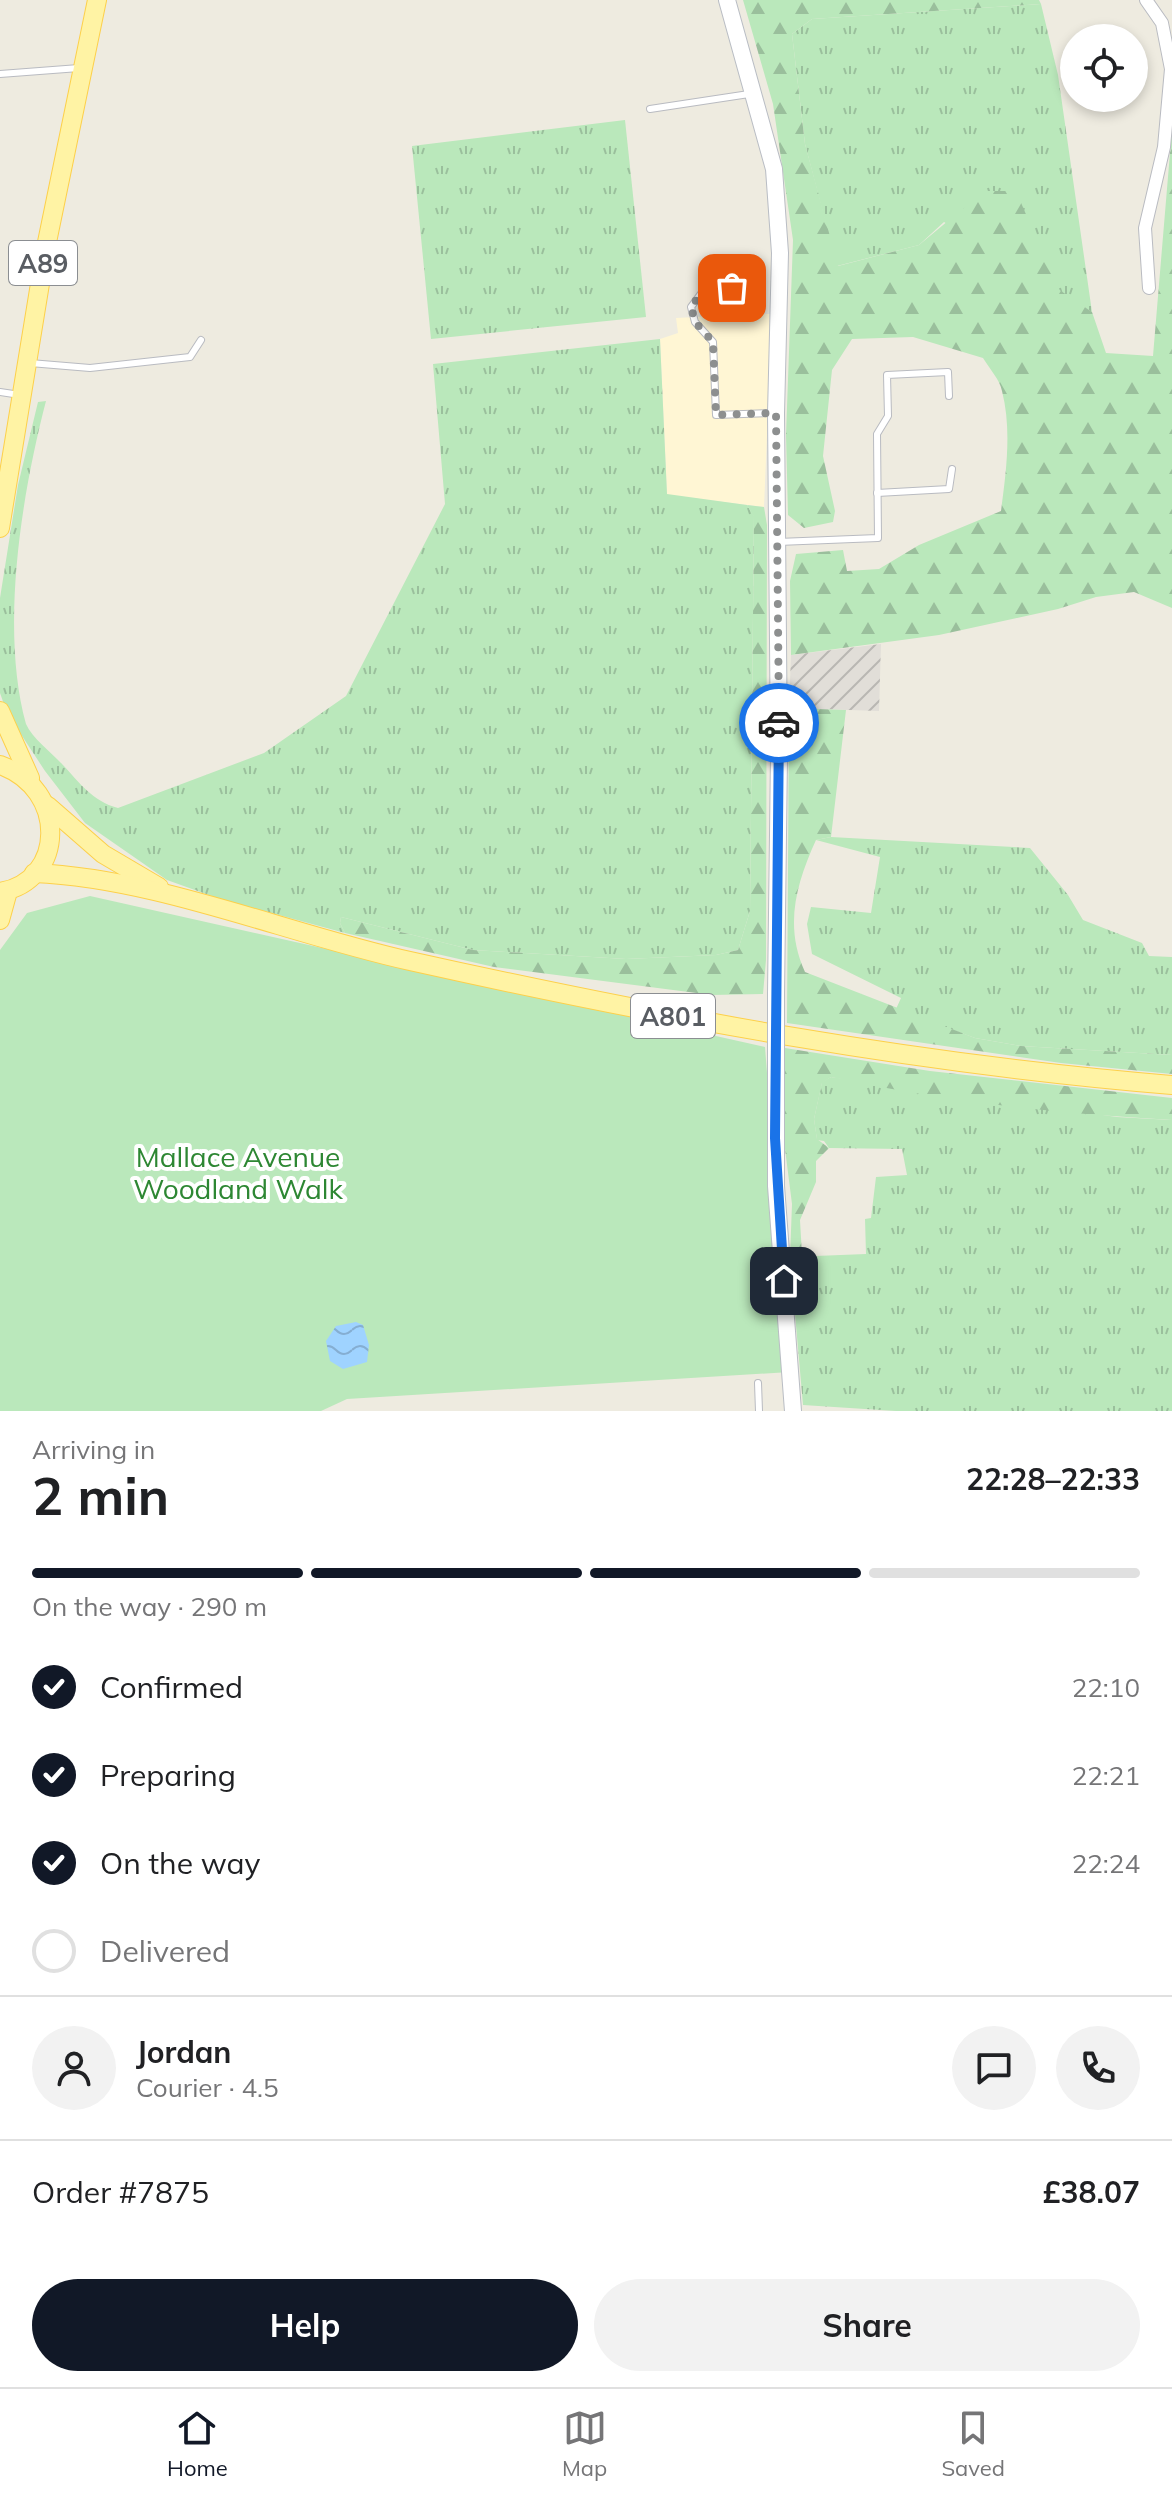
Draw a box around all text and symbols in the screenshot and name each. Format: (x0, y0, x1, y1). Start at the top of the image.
map controls (1060, 24, 1148, 112)
button: locate (1060, 24, 1148, 112)
road number: A89 (9, 241, 77, 285)
pin (698, 254, 766, 322)
icon: bag (710, 266, 754, 310)
courier (739, 683, 819, 763)
icon: car (757, 701, 801, 745)
road number: A801 (631, 994, 715, 1038)
park label: Mallace Avenue Woodland Walk (133, 1139, 343, 1206)
pin (750, 1247, 818, 1315)
icon: home (762, 1259, 806, 1303)
text: Arriving in (32, 1433, 155, 1466)
text: 22:28–22:33 (966, 1460, 1140, 1498)
text: 2 min (32, 1463, 169, 1528)
text: On the way · 290 m (32, 1590, 267, 1623)
icon: check (32, 1665, 76, 1709)
text: Confirmed (100, 1668, 243, 1706)
text: 22:10 (1072, 1671, 1140, 1704)
icon: check (32, 1753, 76, 1797)
text: Preparing (100, 1756, 236, 1794)
text: 22:21 (1072, 1759, 1140, 1792)
icon: check (32, 1841, 76, 1885)
text: On the way (100, 1844, 260, 1882)
text: 22:24 (1072, 1847, 1140, 1880)
text: Delivered (100, 1932, 230, 1970)
button: person (32, 2026, 116, 2110)
button: chat (952, 2026, 1036, 2110)
button: phone (1056, 2026, 1140, 2110)
text: Jordan (136, 2033, 231, 2071)
text: Courier · 4.5 (136, 2071, 279, 2104)
text: Order #7875 (32, 2173, 209, 2211)
text: £38.07 (1043, 2173, 1140, 2211)
button: Help (32, 2279, 578, 2371)
button: Share (594, 2279, 1140, 2371)
tab: Home (167, 2406, 228, 2482)
tab: Map (562, 2406, 607, 2482)
tab: Saved (941, 2406, 1005, 2482)

